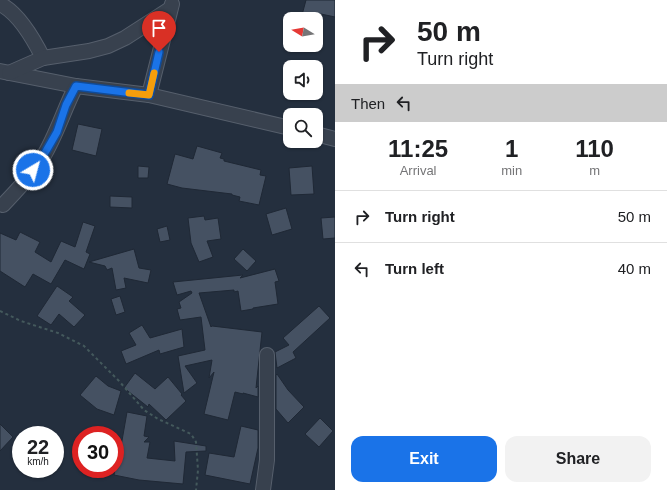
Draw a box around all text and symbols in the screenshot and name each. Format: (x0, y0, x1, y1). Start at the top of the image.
pin (142, 11, 176, 52)
north arrow (283, 12, 323, 52)
map controls (283, 12, 323, 148)
icon: right (351, 16, 403, 68)
text: 50 m (417, 16, 481, 47)
icon: arrive (148, 17, 170, 39)
text: Turn right (417, 49, 493, 69)
button: sound (283, 60, 323, 100)
icon: left (393, 92, 415, 114)
text: Then (351, 95, 385, 112)
button: search (283, 108, 323, 148)
text: 11:25 (388, 135, 448, 162)
text: 1 (505, 135, 518, 162)
text: 110 (575, 135, 614, 162)
position arrow (12, 149, 54, 191)
text: Arrival (400, 163, 437, 178)
text: min (501, 163, 522, 178)
text: m (589, 163, 600, 178)
icon: right (351, 206, 373, 228)
text: Turn right (385, 208, 455, 225)
text: 50 m (618, 208, 651, 225)
icon: left (351, 258, 373, 280)
text: Turn left (385, 260, 444, 277)
text: 40 m (618, 260, 651, 277)
speed limit sign: 30 (72, 426, 124, 478)
text: 22 (27, 436, 49, 458)
button: Exit (351, 436, 497, 482)
button: Share (505, 436, 651, 482)
text: km/h (27, 456, 49, 467)

